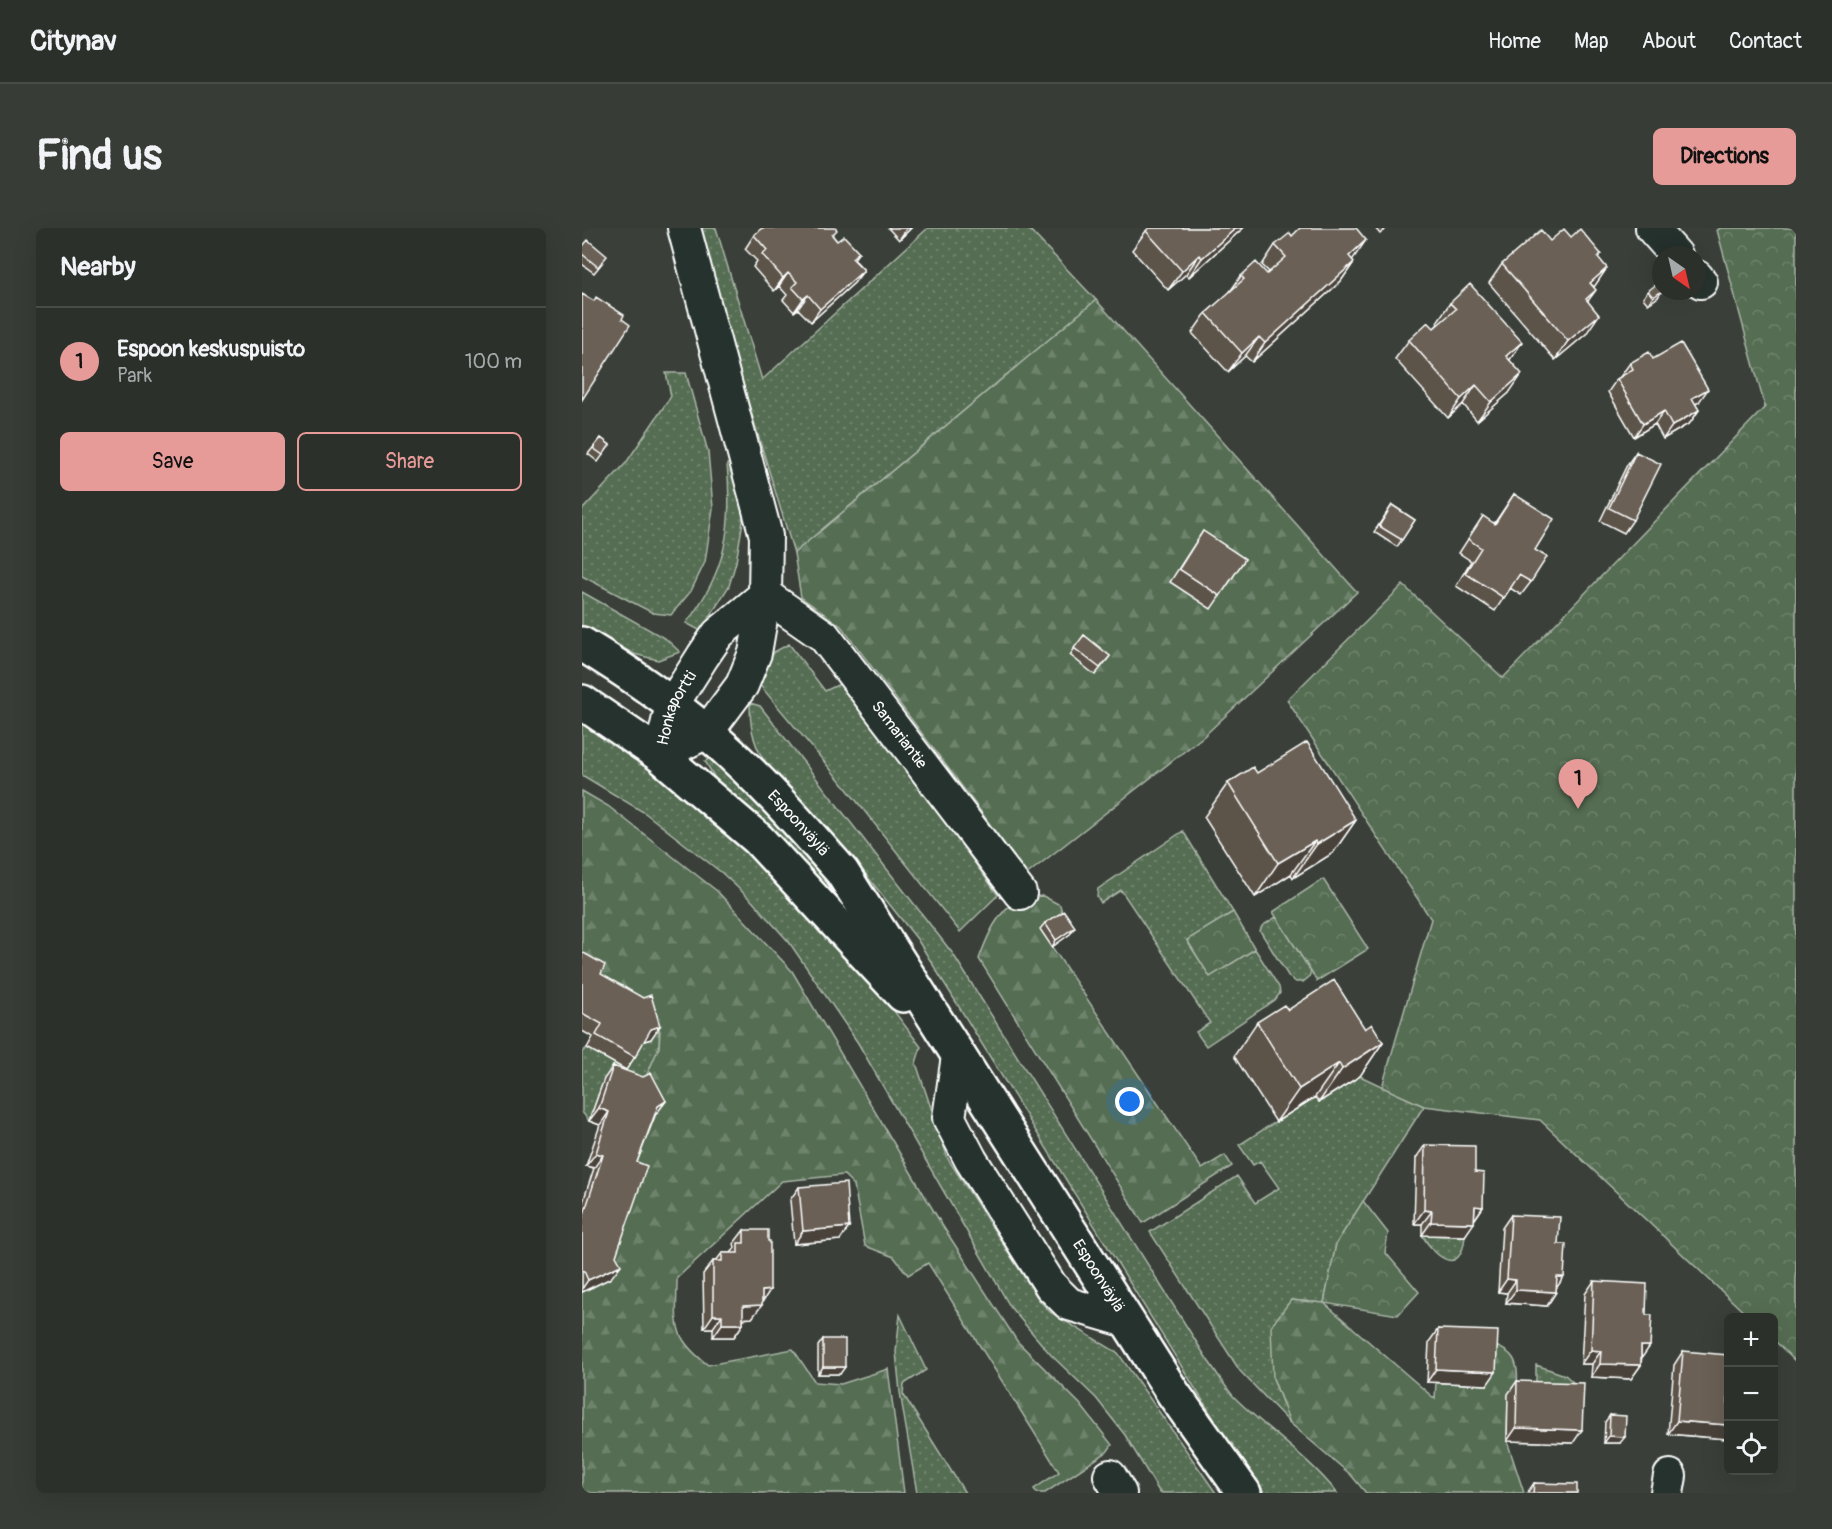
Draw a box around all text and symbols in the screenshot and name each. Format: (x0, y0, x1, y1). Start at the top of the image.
text: Citynav (30, 24, 117, 59)
text: Home (1488, 28, 1541, 55)
text: Map (1574, 28, 1609, 55)
text: About (1642, 28, 1696, 55)
text: Contact (1729, 28, 1802, 55)
button: Directions (1653, 128, 1796, 185)
text: Find us (36, 130, 162, 182)
north arrow (1652, 246, 1706, 300)
text: Nearby (60, 251, 136, 283)
text: Espoon keskuspuisto (117, 335, 305, 363)
text: 1 (76, 349, 83, 374)
text: 100 m (465, 349, 522, 374)
text: Park (117, 363, 152, 388)
button: Save (60, 432, 285, 491)
button: Share (297, 432, 522, 491)
street label: Honkaportti (653, 667, 701, 747)
street label: Samariantie (867, 697, 932, 773)
pin: 1 (1558, 760, 1598, 809)
street label: Espoonväylä (763, 786, 833, 860)
your location (1115, 1087, 1144, 1116)
street label: Espoonväylä (1068, 1236, 1129, 1316)
map controls (1724, 1313, 1778, 1475)
button: + (1724, 1313, 1778, 1367)
button: − (1724, 1367, 1778, 1421)
button: locate (1724, 1421, 1778, 1475)

